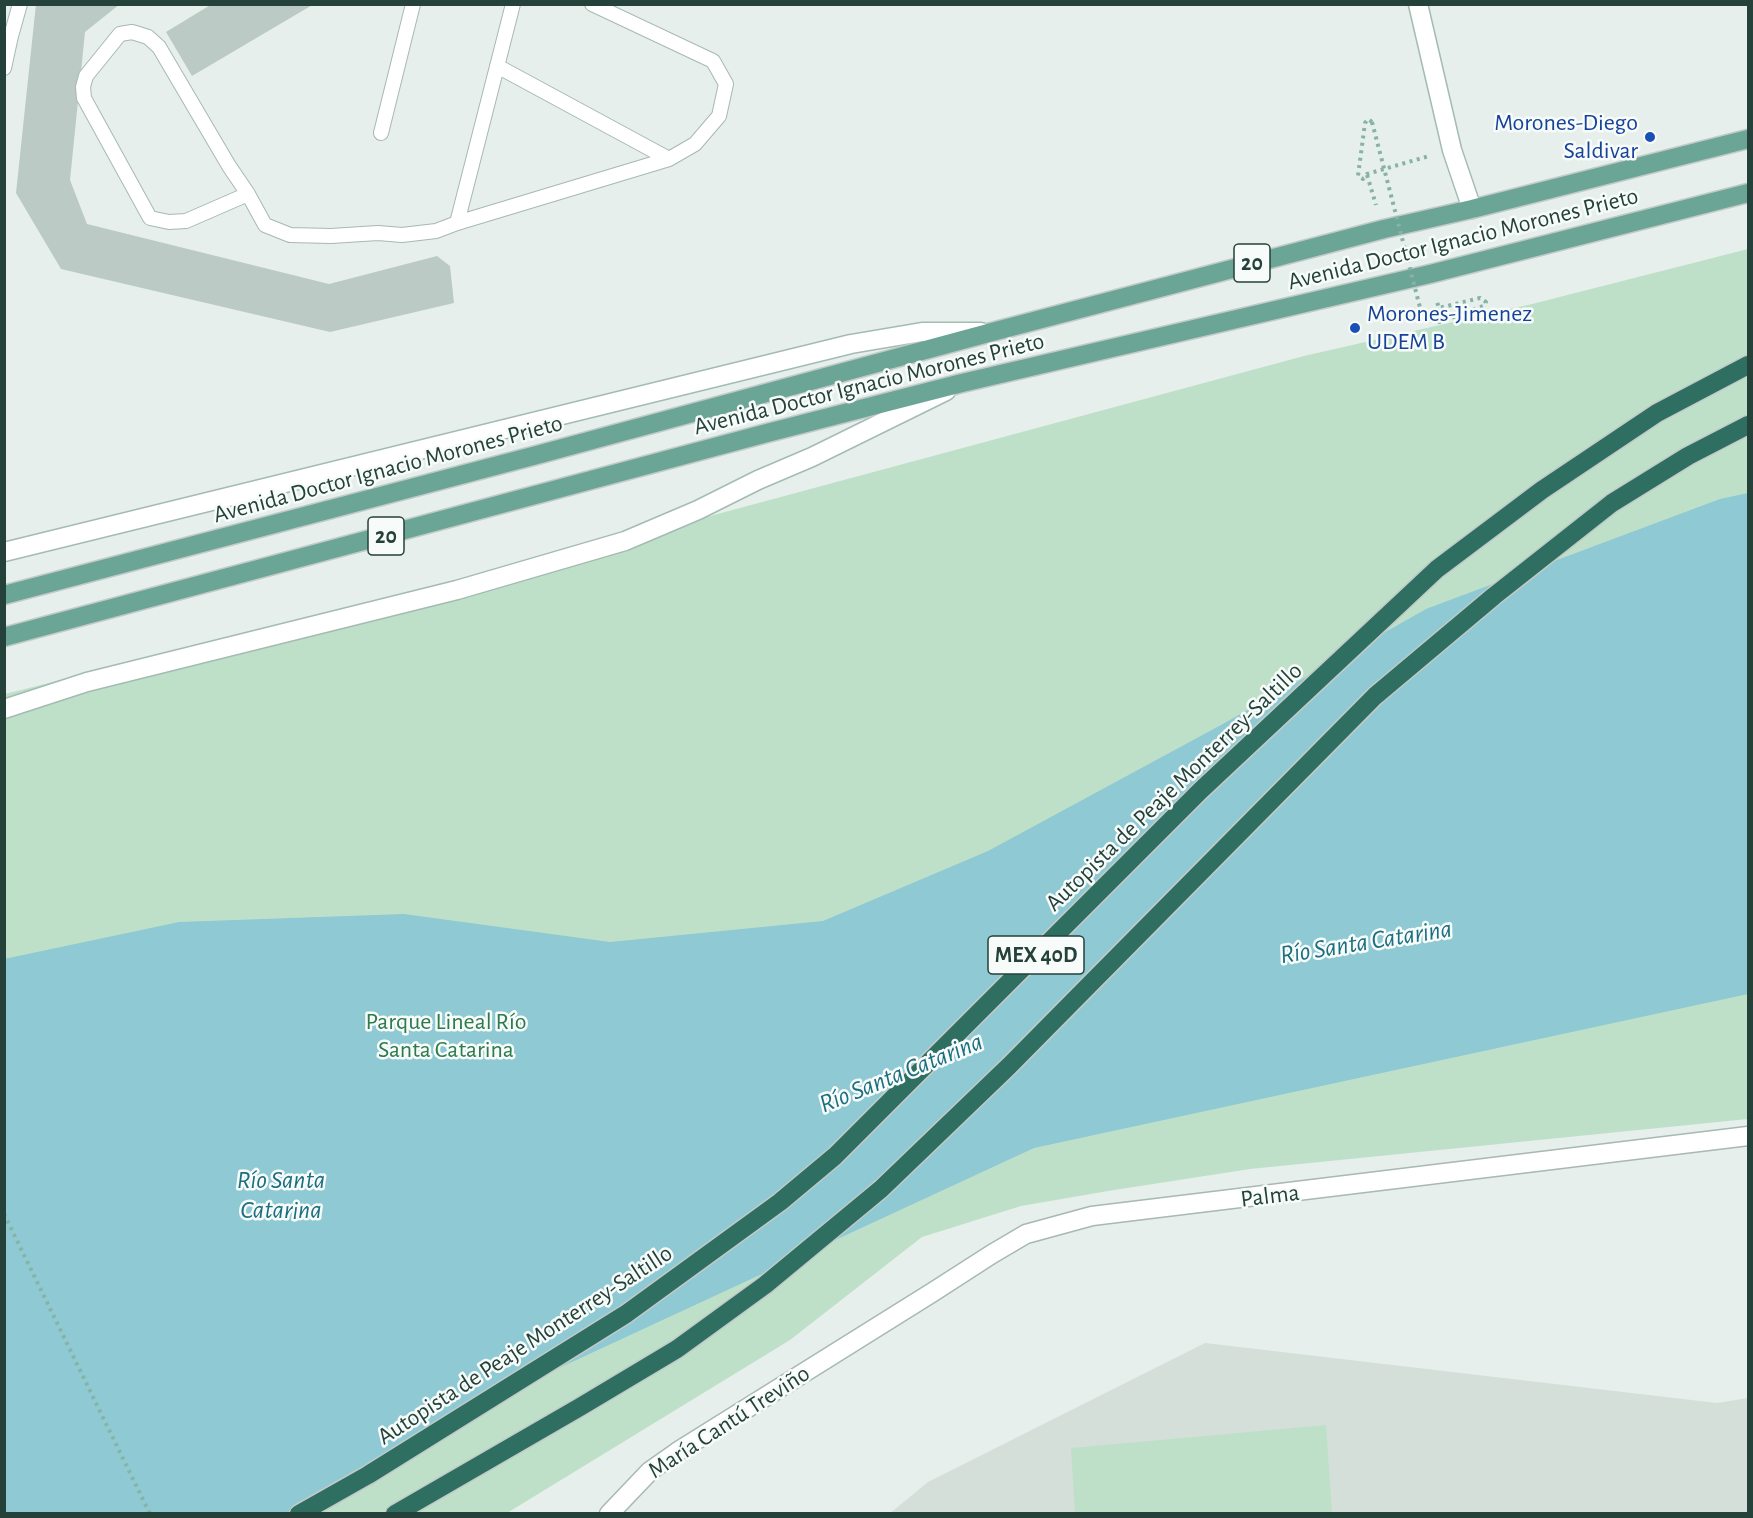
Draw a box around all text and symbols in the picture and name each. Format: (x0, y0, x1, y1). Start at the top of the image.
place label: Morones-Diego Saldivar (1494, 109, 1638, 165)
marker: Morones-Diego Saldivar (1643, 130, 1657, 144)
street label: Avenida Doctor Ignacio Morones Prieto (1285, 181, 1641, 297)
road number: 20 (1234, 244, 1270, 282)
place label: Morones-Jimenez UDEM B (1367, 300, 1532, 356)
marker: Morones-Jimenez UDEM B (1348, 321, 1362, 335)
street label: Avenida Doctor Ignacio Morones Prieto (691, 326, 1047, 442)
street label: Avenida Doctor Ignacio Morones Prieto (210, 408, 566, 530)
road number: 20 (368, 517, 404, 555)
street label: Autopista de Peaje Monterrey-Saltillo (1040, 656, 1308, 918)
water label: Río Santa Catarina (1278, 913, 1454, 971)
road number: MEX 40D (988, 936, 1084, 974)
park label: Parque Lineal Río Santa Catarina (365, 1008, 527, 1064)
water label: Río Santa Catarina (815, 1026, 987, 1120)
water label: Río Santa Catarina (237, 1164, 325, 1226)
street label: Palma (1239, 1178, 1301, 1214)
street label: Autopista de Peaje Monterrey-Saltillo (372, 1239, 678, 1451)
street label: María Cantú Treviño (643, 1359, 815, 1485)

